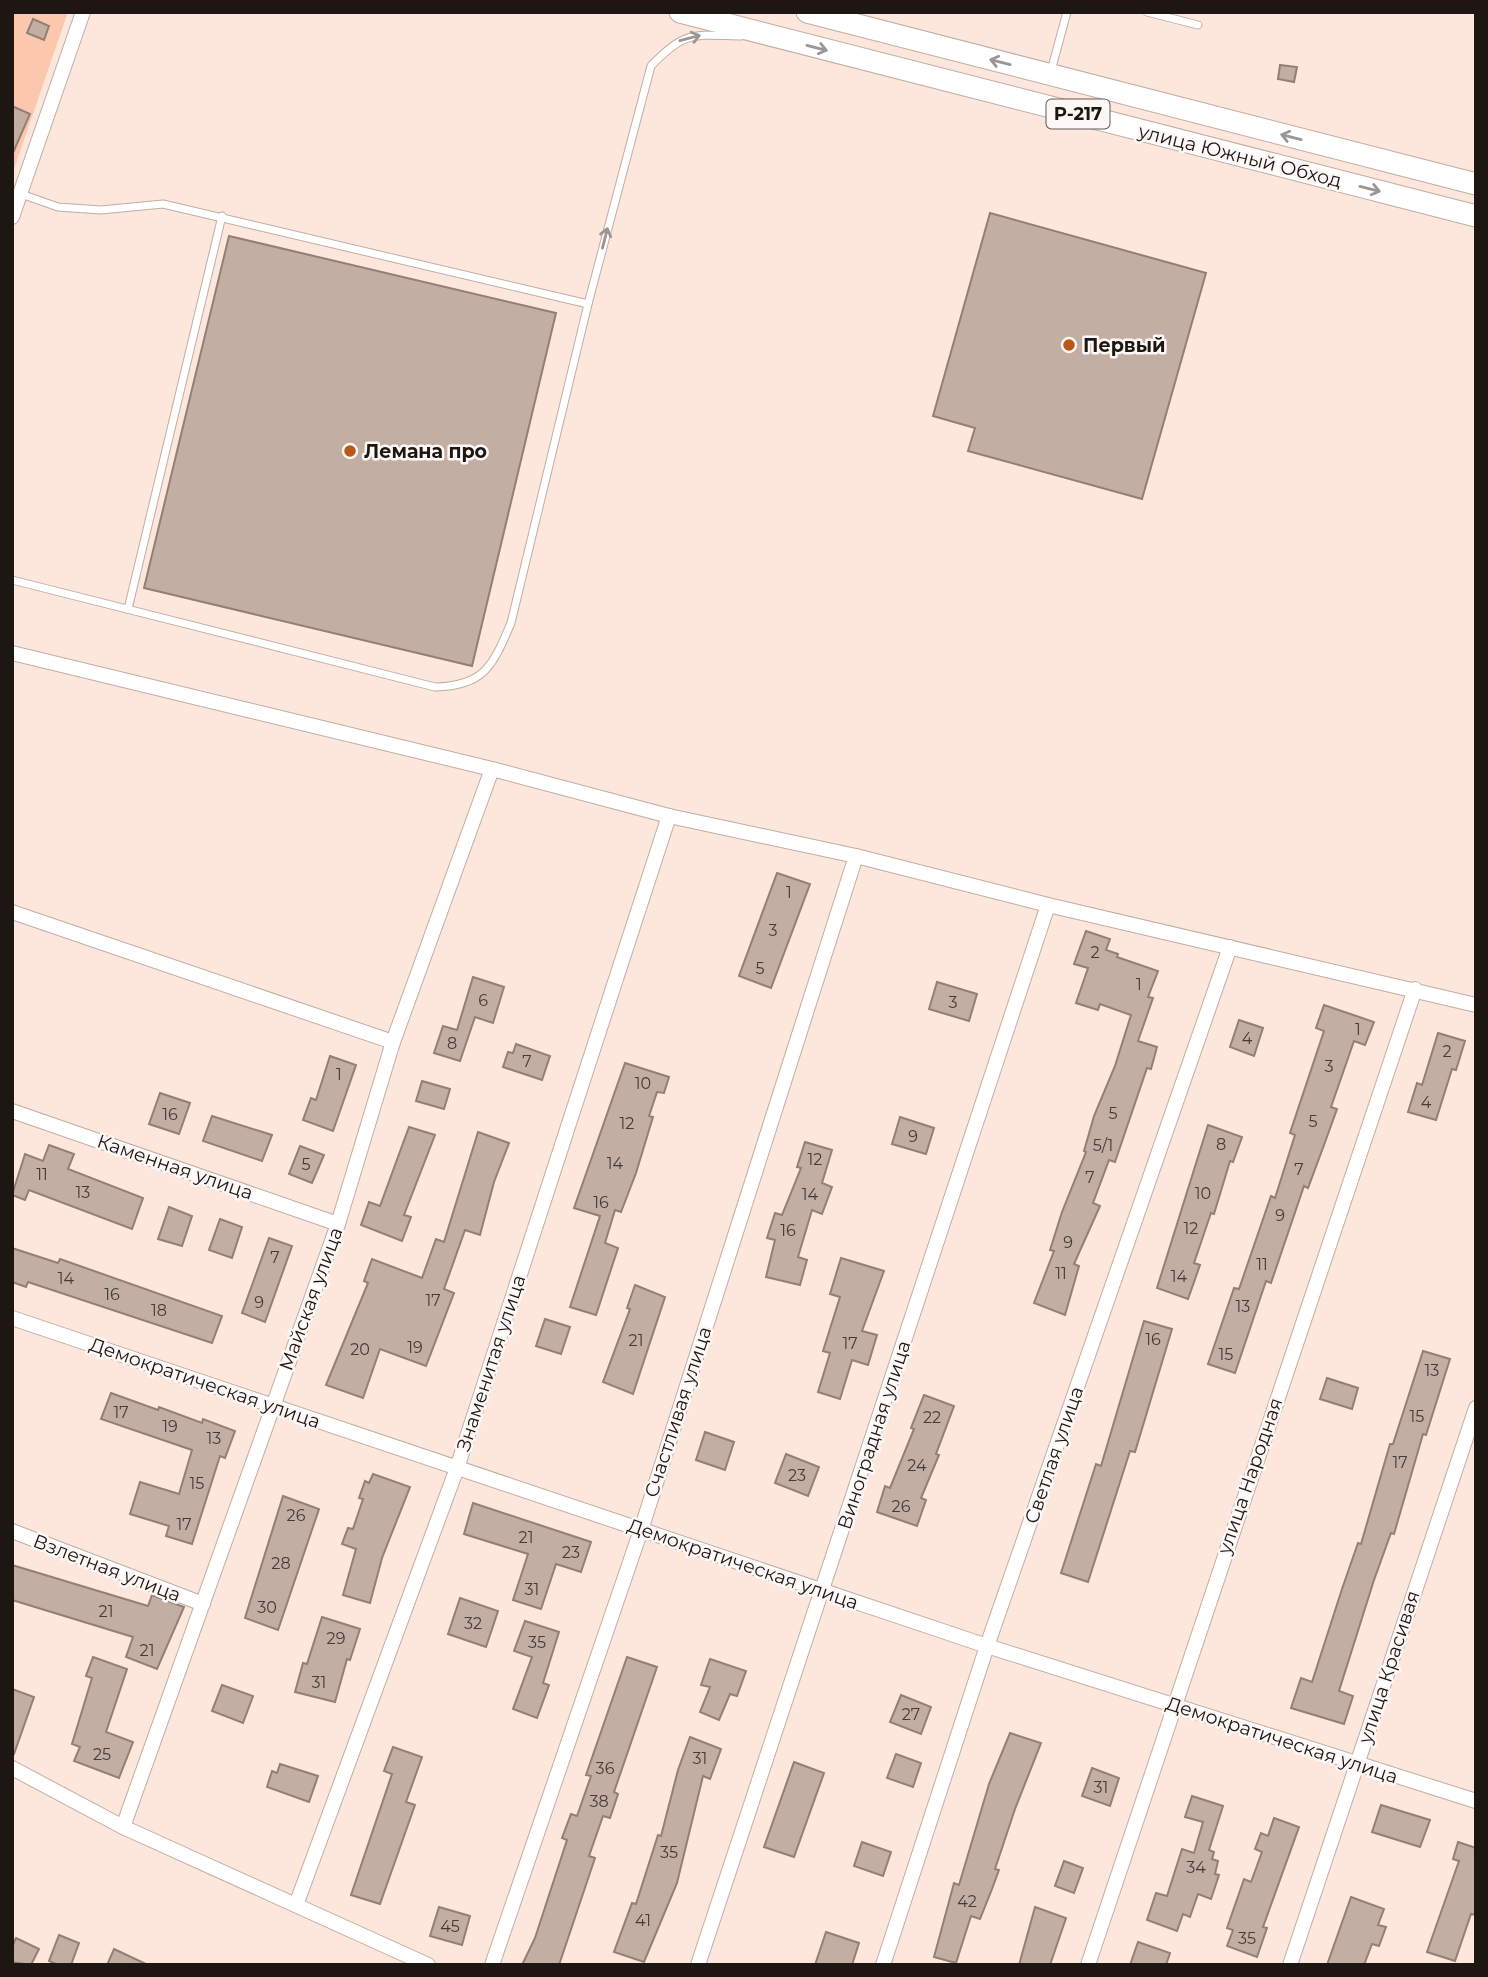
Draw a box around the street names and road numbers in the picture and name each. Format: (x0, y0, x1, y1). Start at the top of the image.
road number: Р-217 (1046, 100, 1110, 128)
street label: улица Южный Обход (1135, 119, 1344, 192)
street label: Каменная улица (94, 1130, 256, 1204)
street label: Майская улица (274, 1224, 348, 1374)
street label: Знаменитая улица (452, 1272, 530, 1454)
street label: Счастливая улица (640, 1324, 716, 1500)
street label: Демократическая улица (87, 1333, 323, 1433)
street label: Виноградная улица (833, 1338, 915, 1532)
street label: Светлая улица (1020, 1383, 1088, 1527)
street label: улица Народная (1212, 1395, 1288, 1558)
street label: Демократическая улица (625, 1514, 861, 1614)
street label: Взлетная улица (30, 1529, 184, 1607)
street label: улица Красивая (1353, 1588, 1425, 1747)
street label: Демократическая улица (1163, 1692, 1401, 1788)

